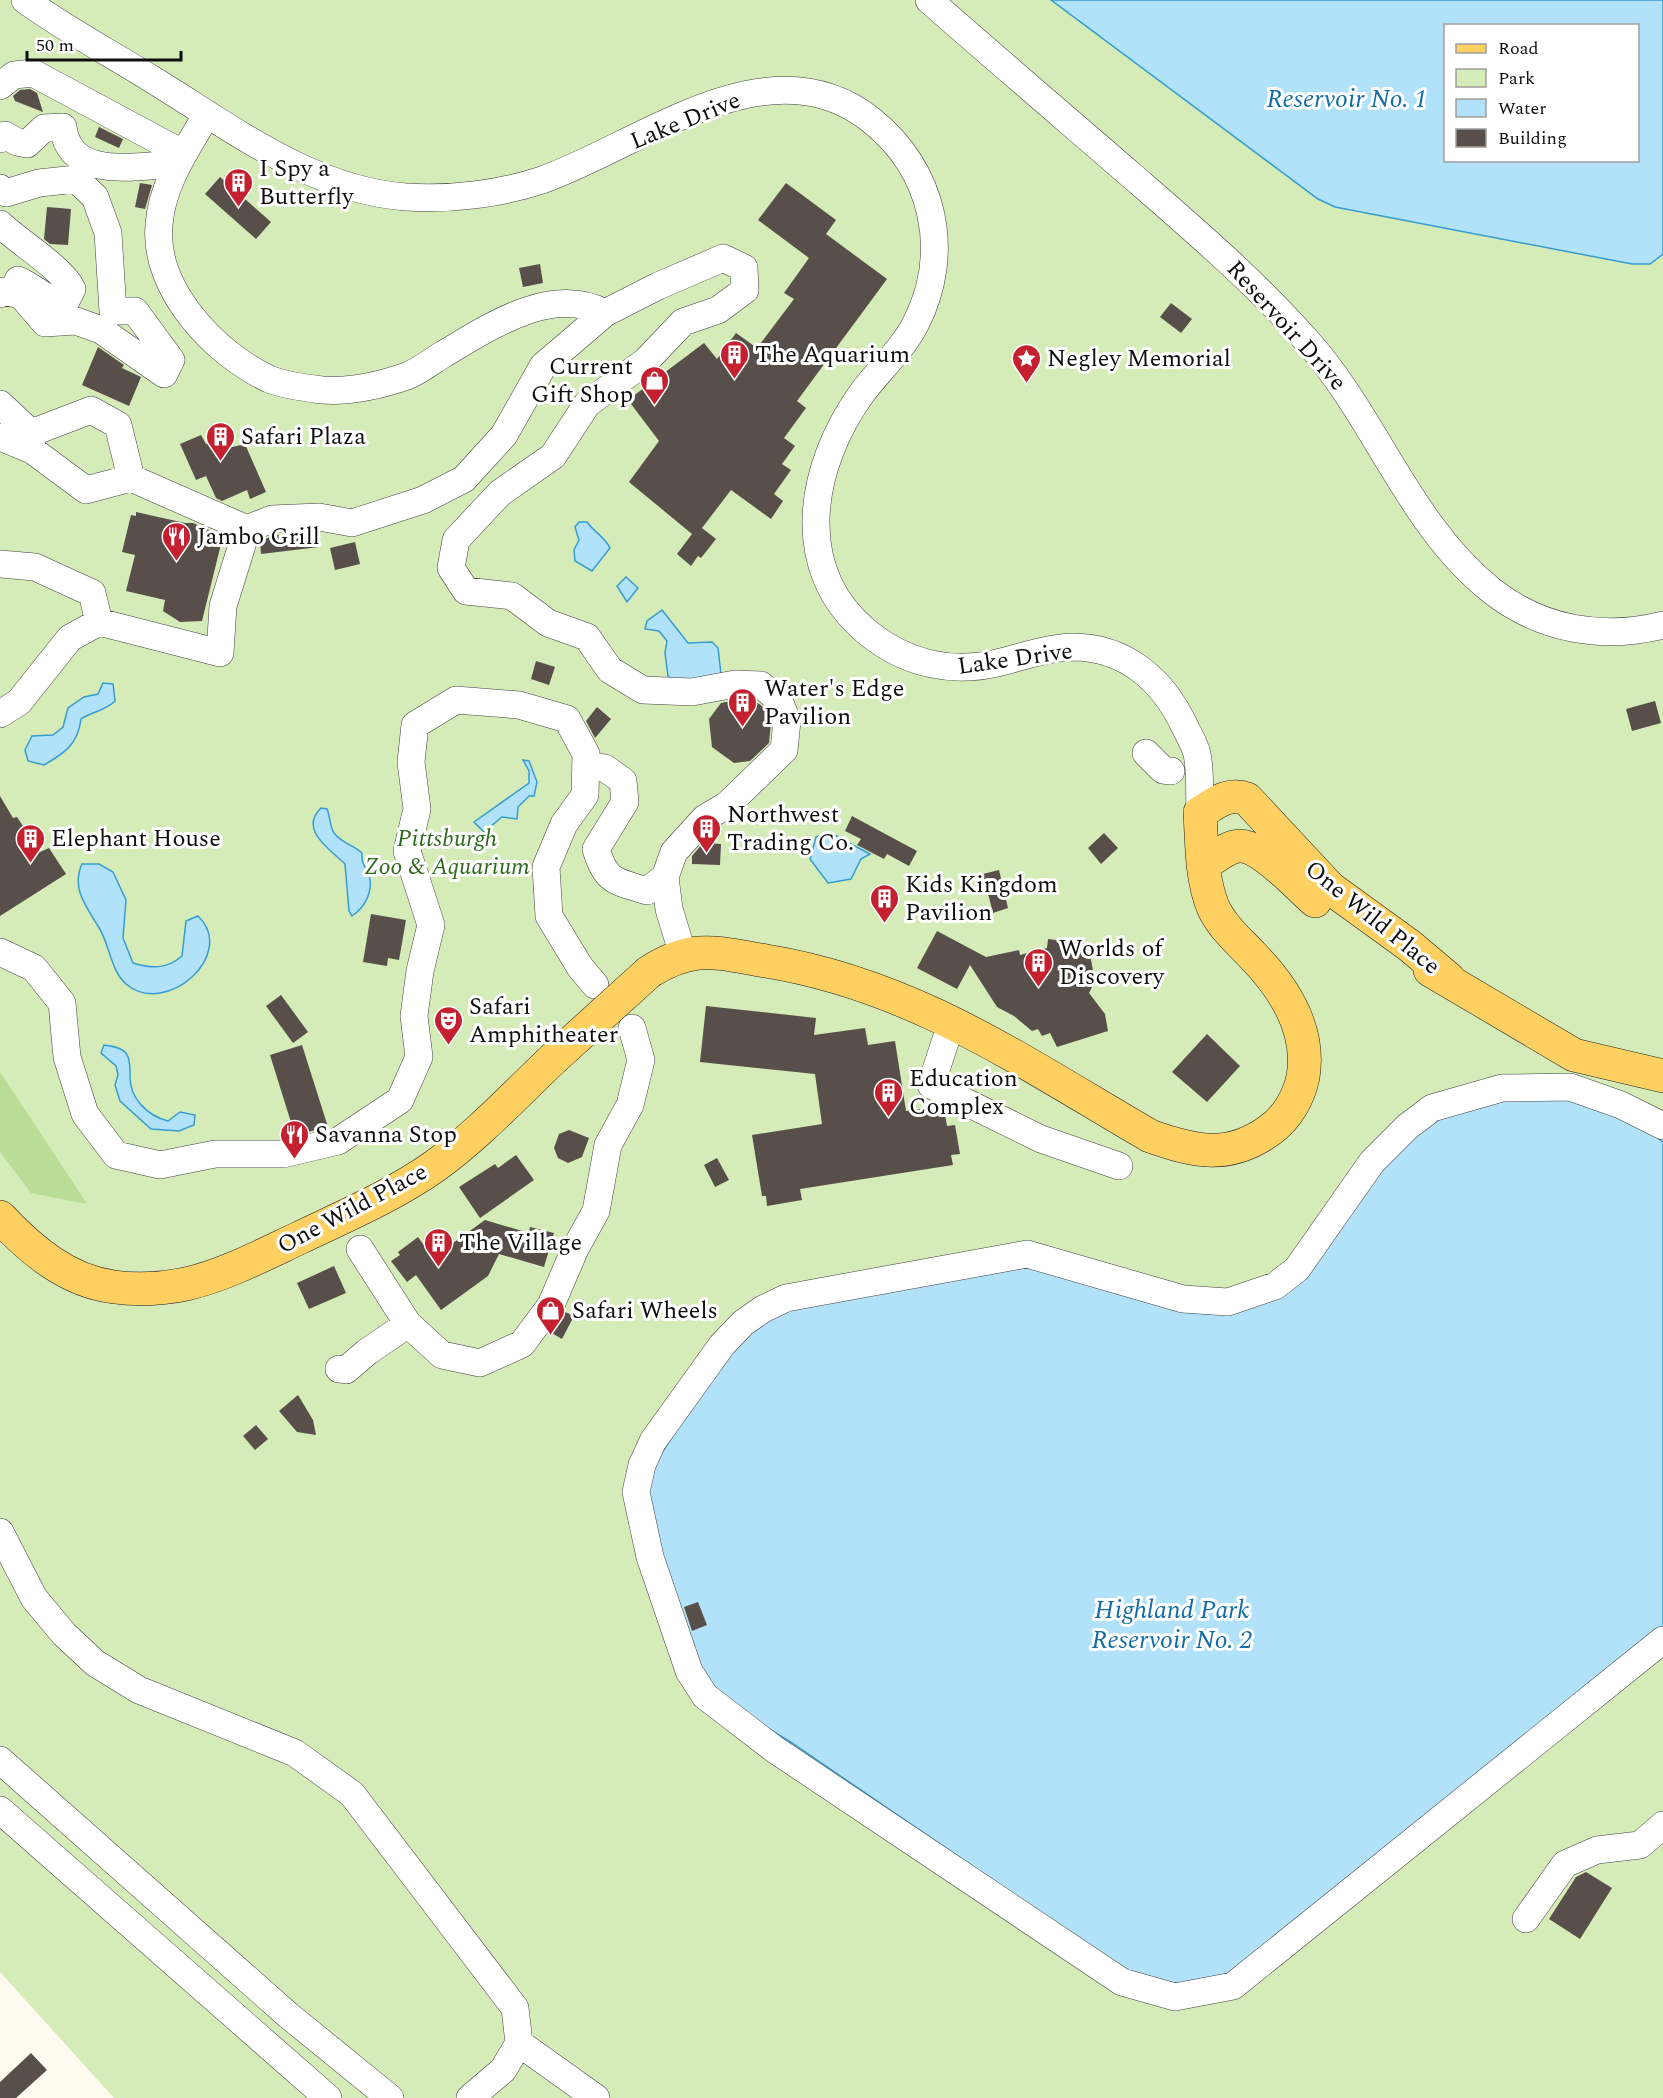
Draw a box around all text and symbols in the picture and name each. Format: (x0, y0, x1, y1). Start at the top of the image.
scale bar (27, 24, 182, 62)
legend (1444, 24, 1639, 162)
text: 50 m (36, 32, 74, 59)
text: Road (1498, 35, 1539, 62)
text: Park (1498, 65, 1535, 92)
water label: Reservoir No. 1 (1266, 79, 1428, 119)
street label: Lake Drive (625, 82, 746, 159)
text: Water (1498, 95, 1546, 122)
text: Building (1498, 125, 1567, 152)
place label: I Spy a Butterfly (259, 151, 355, 215)
building icon: I Spy a Butterfly (222, 166, 254, 208)
street label: Reservoir Drive (1218, 252, 1355, 399)
place label: The Aquarium (755, 337, 910, 373)
building icon: The Aquarium (718, 338, 750, 380)
place label: Negley Memorial (1047, 341, 1231, 377)
place icon: Negley Memorial (1010, 342, 1042, 384)
place label: Current Gift Shop (531, 349, 633, 413)
shop icon: Current Gift Shop (638, 364, 670, 406)
place label: Safari Plaza (241, 419, 366, 455)
building icon: Safari Plaza (204, 420, 236, 462)
place label: Jambo Grill (197, 519, 320, 555)
restaurant icon: Jambo Grill (160, 520, 192, 562)
street label: Lake Drive (955, 633, 1075, 685)
place label: Water's Edge Pavilion (764, 671, 904, 735)
building icon: Water's Edge Pavilion (727, 686, 759, 728)
place label: Northwest Trading Co. (727, 797, 854, 861)
building icon: Northwest Trading Co. (690, 812, 722, 854)
place label: Elephant House (51, 821, 221, 857)
park label: Pittsburgh Zoo & Aquarium (364, 821, 530, 885)
building icon: Elephant House (14, 822, 46, 864)
street label: One Wild Place (1297, 852, 1448, 984)
place label: Kids Kingdom Pavilion (905, 867, 1058, 931)
building icon: Kids Kingdom Pavilion (868, 882, 900, 924)
place label: Worlds of Discovery (1059, 931, 1166, 995)
building icon: Worlds of Discovery (1022, 946, 1054, 988)
place label: Safari Amphitheater (469, 989, 618, 1053)
theatre icon: Safari Amphitheater (432, 1004, 464, 1046)
place label: Education Complex (909, 1061, 1018, 1125)
building icon: Education Complex (872, 1076, 904, 1118)
place label: Savanna Stop (315, 1117, 457, 1153)
restaurant icon: Savanna Stop (278, 1118, 310, 1160)
street label: One Wild Place (271, 1154, 434, 1264)
place label: The Village (459, 1225, 582, 1261)
building icon: The Village (422, 1226, 454, 1268)
place label: Safari Wheels (572, 1293, 718, 1329)
shop icon: Safari Wheels (535, 1294, 567, 1336)
water label: Highland Park Reservoir No. 2 (1091, 1590, 1253, 1660)

